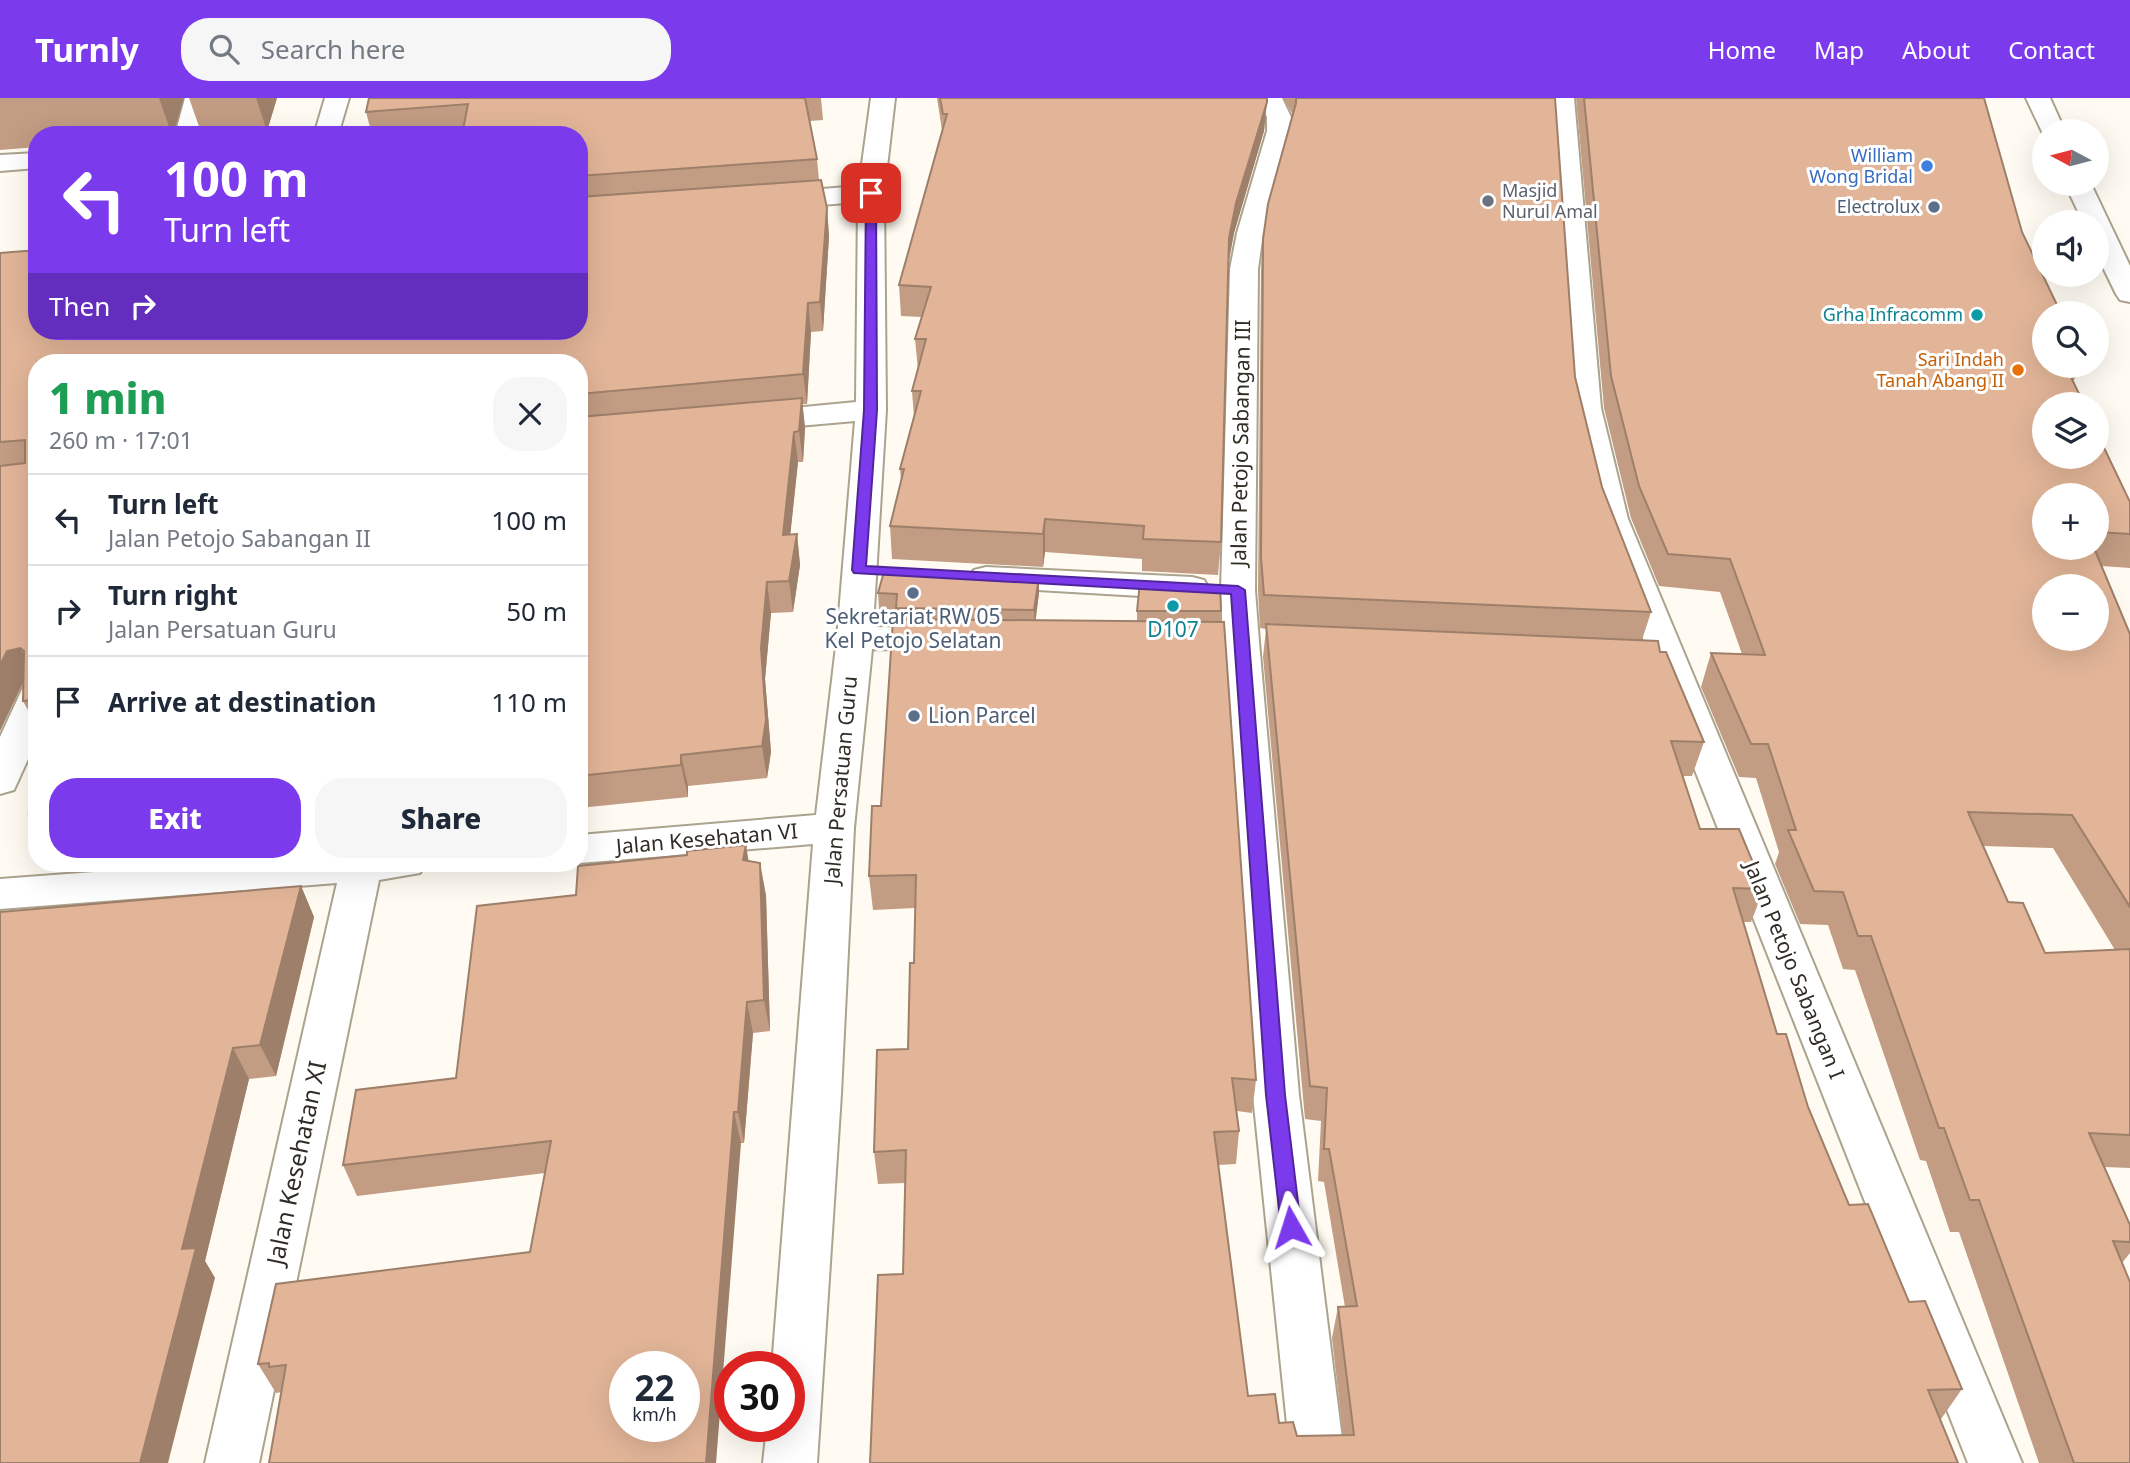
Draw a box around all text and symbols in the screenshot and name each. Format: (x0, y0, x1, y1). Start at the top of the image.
search box (181, 18, 671, 81)
text: Turnly (35, 27, 139, 72)
icon: search (205, 30, 243, 68)
text: Search here (261, 31, 405, 67)
text: Home (1708, 33, 1776, 66)
text: Map (1814, 33, 1864, 66)
text: About (1902, 33, 1970, 66)
text: Contact (2008, 33, 2095, 66)
north arrow (2032, 119, 2109, 196)
map controls (2032, 119, 2109, 651)
place label: William Wong Bridal (1809, 143, 1913, 188)
text: 100 m (164, 145, 309, 211)
icon: left (49, 154, 140, 245)
marker: William Wong Bridal (1919, 158, 1935, 174)
pin (841, 163, 901, 223)
icon: arrive (852, 174, 890, 212)
place label: Masjid Nurul Amal (1502, 178, 1598, 223)
marker: Masjid Nurul Amal (1480, 193, 1496, 209)
place label: Electrolux (1837, 194, 1920, 218)
marker: Electrolux (1926, 199, 1942, 215)
text: Turn left (164, 208, 290, 251)
button: sound (2032, 210, 2109, 287)
icon: right (124, 287, 162, 325)
text: Then (49, 288, 110, 324)
button: search (2032, 301, 2109, 378)
place label: Grha Infracomm (1823, 302, 1963, 326)
marker: Grha Infracomm (1969, 307, 1985, 323)
street label: Jalan Petojo Sabangan III (1224, 319, 1256, 569)
place label: Sari Indah Tanah Abang II (1877, 347, 2004, 392)
marker: Sari Indah Tanah Abang II (2010, 362, 2026, 378)
text: 1 min (49, 369, 166, 426)
button: close (493, 377, 567, 451)
button: layers (2032, 392, 2109, 469)
text: 260 m · 17:01 (49, 424, 193, 456)
button: + (2032, 483, 2109, 560)
text: Turn left (108, 486, 219, 522)
icon: left (49, 501, 87, 539)
text: 100 m (491, 502, 567, 538)
text: Jalan Petojo Sabangan II (108, 522, 371, 554)
button: − (2032, 574, 2109, 651)
text: Turn right (108, 577, 238, 613)
marker: Sekretariat RW 05 Kel Petojo Selatan (905, 585, 921, 601)
icon: right (49, 592, 87, 630)
text: 50 m (506, 593, 567, 629)
marker: D107 (1165, 598, 1181, 614)
place label: Sekretariat RW 05 Kel Petojo Selatan (824, 602, 1002, 654)
text: Jalan Persatuan Guru (108, 613, 337, 645)
place label: D107 (1147, 615, 1199, 643)
street label: Jalan Persatuan Guru (817, 675, 863, 887)
icon: arrive (49, 683, 87, 721)
text: Arrive at destination (108, 684, 377, 720)
text: 110 m (491, 684, 567, 720)
place label: Lion Parcel (928, 701, 1036, 729)
marker: Lion Parcel (906, 708, 922, 724)
button: Exit (49, 778, 301, 858)
button: Share (315, 778, 567, 858)
street label: Jalan Kesehatan VI (613, 816, 799, 860)
street label: Jalan Petojo Sabangan I (1738, 855, 1852, 1083)
street label: Jalan Kesehatan XI (257, 1058, 333, 1270)
position arrow (1254, 1190, 1328, 1264)
speed limit sign: 30 (714, 1351, 805, 1442)
text: 22 (634, 1364, 675, 1411)
text: km/h (632, 1402, 677, 1426)

